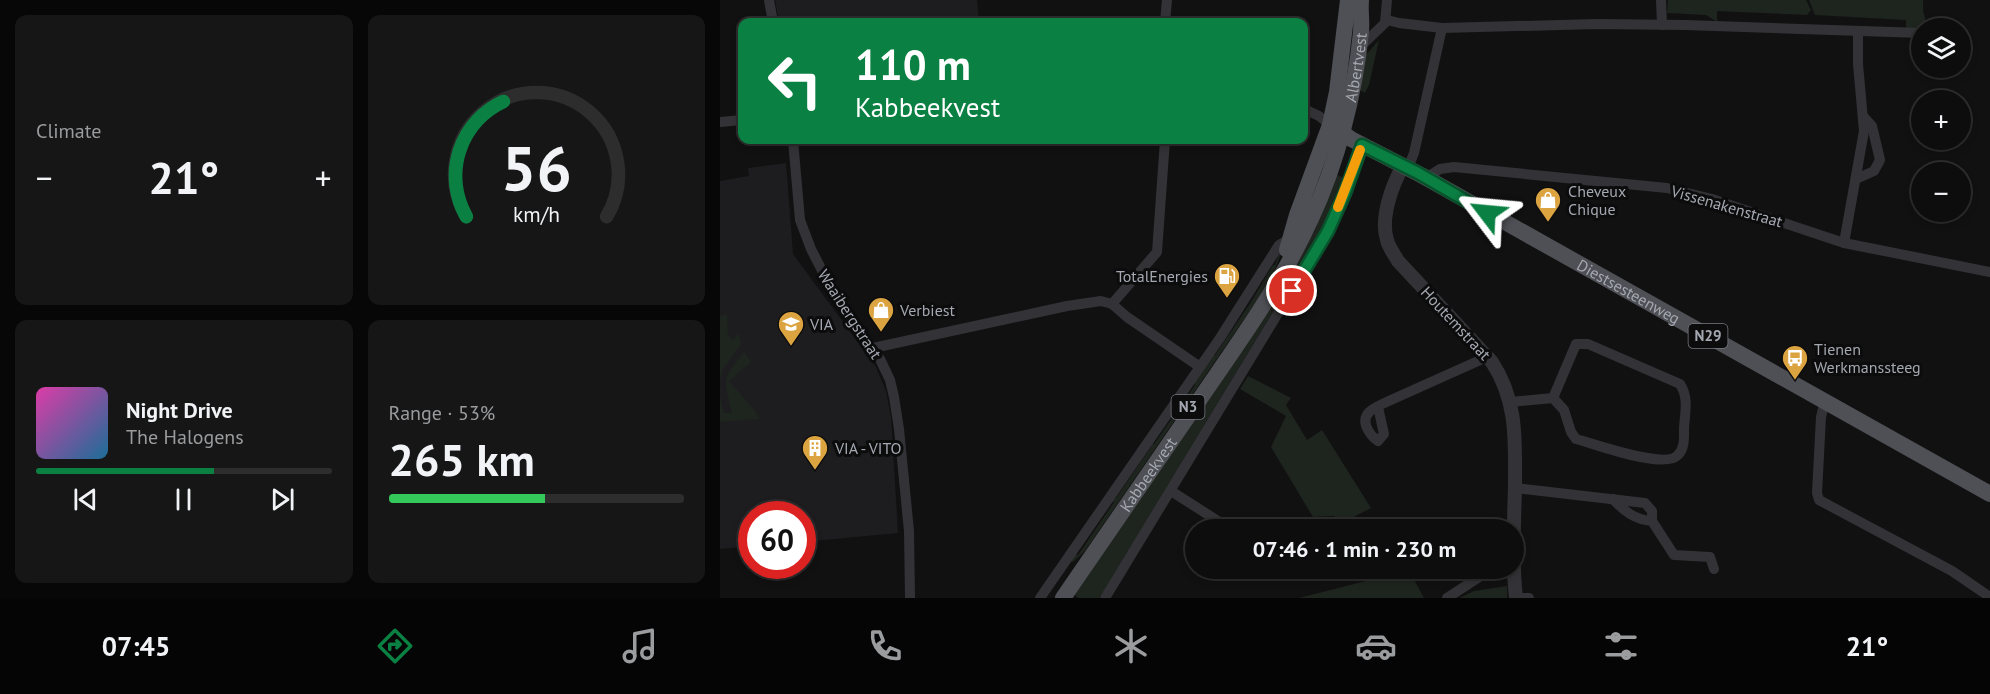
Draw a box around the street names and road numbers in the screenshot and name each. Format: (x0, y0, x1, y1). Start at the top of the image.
street label: Albertvest (1340, 31, 1371, 104)
street label: Vissenakenstraat (1668, 180, 1786, 232)
street label: Diestsesteenweg (1574, 255, 1684, 328)
street label: Waaibergstraat (814, 266, 887, 363)
street label: Houtemstraat (1417, 282, 1495, 364)
road number: N29 (1688, 324, 1728, 348)
road number: N3 (1172, 395, 1204, 419)
street label: Kabbeekvest (1115, 433, 1181, 516)

